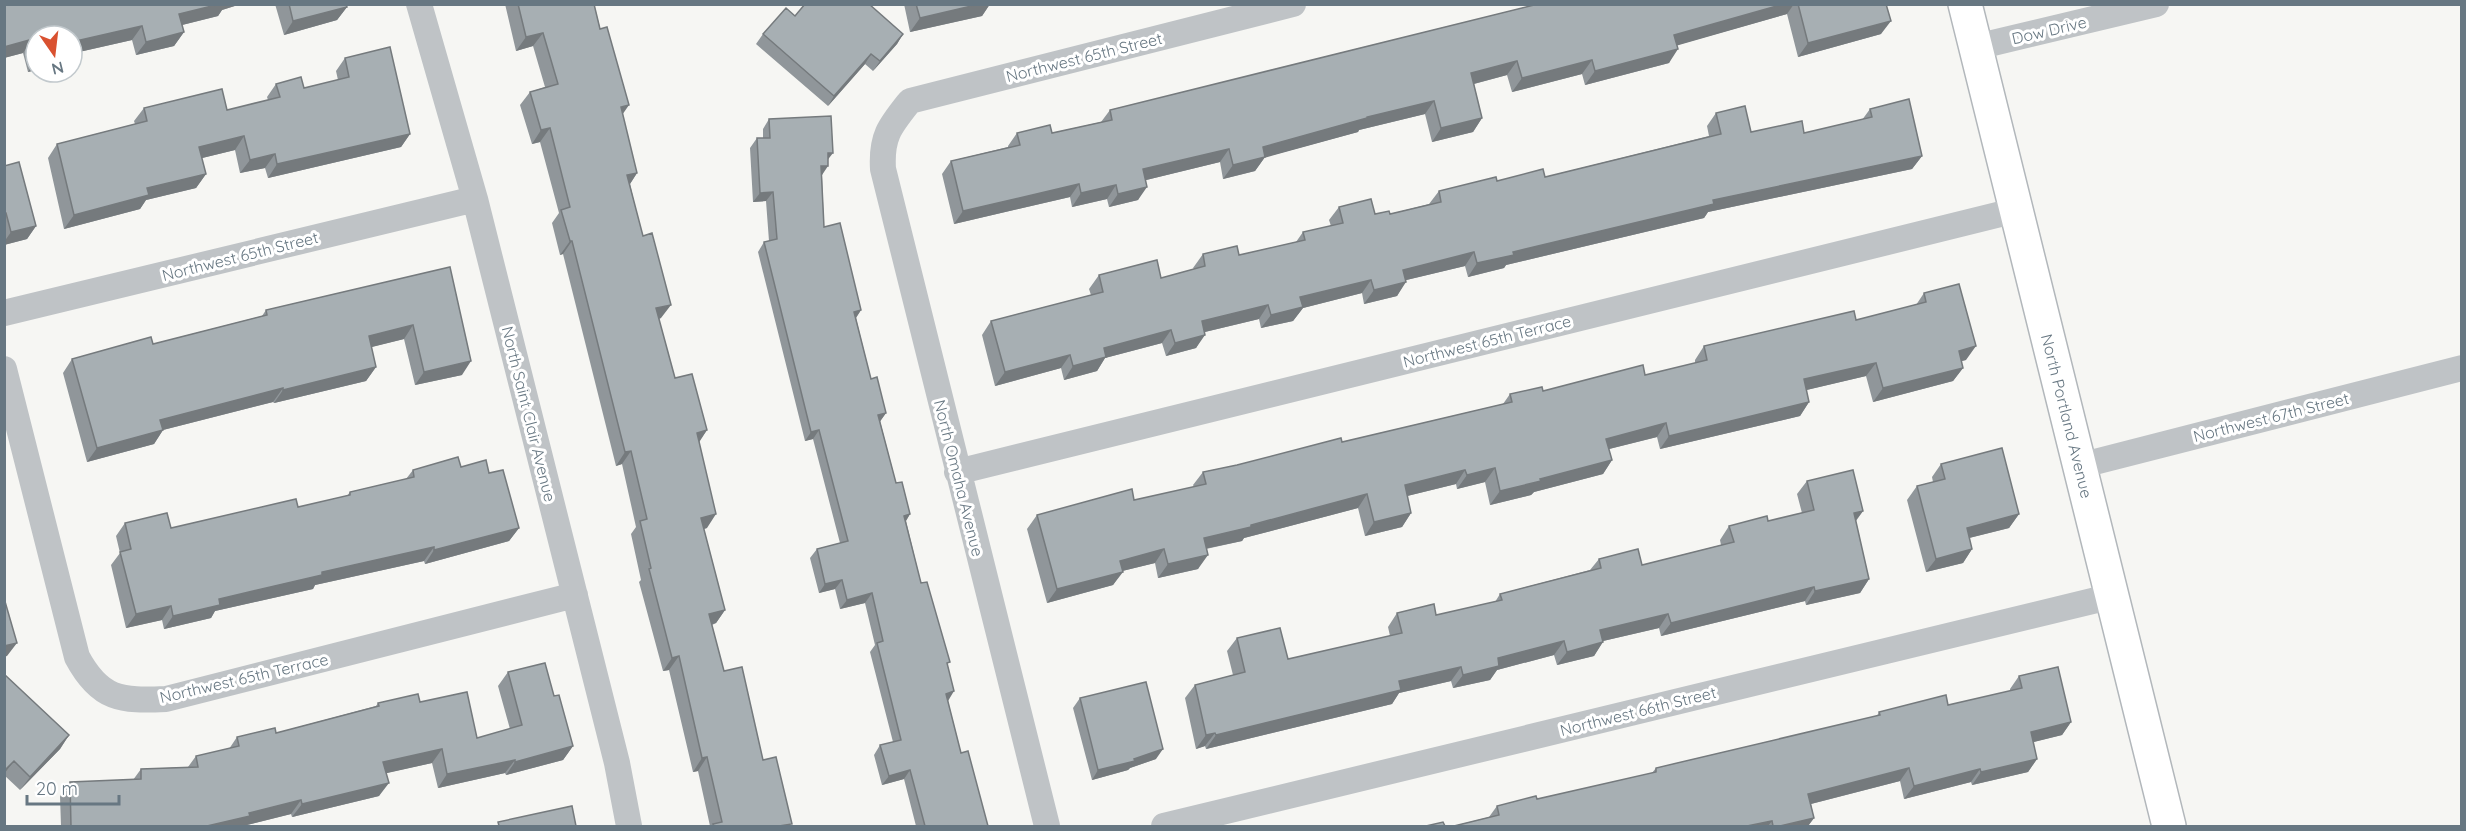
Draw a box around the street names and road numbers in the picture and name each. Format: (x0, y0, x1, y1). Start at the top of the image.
street label: Dow Drive (2010, 12, 2088, 48)
street label: Northwest 65th Street (1004, 28, 1164, 86)
street label: Northwest 65th Street (160, 227, 320, 285)
street label: Northwest 65th Terrace (1401, 310, 1573, 372)
street label: North Saint Clair Avenue (498, 324, 560, 504)
street label: North Portland Avenue (2037, 332, 2097, 500)
street label: Northwest 67th Street (2191, 388, 2351, 446)
street label: North Omaha Avenue (930, 398, 988, 558)
street label: Northwest 65th Terrace (158, 649, 330, 707)
street label: Northwest 66th Street (1558, 682, 1718, 740)

